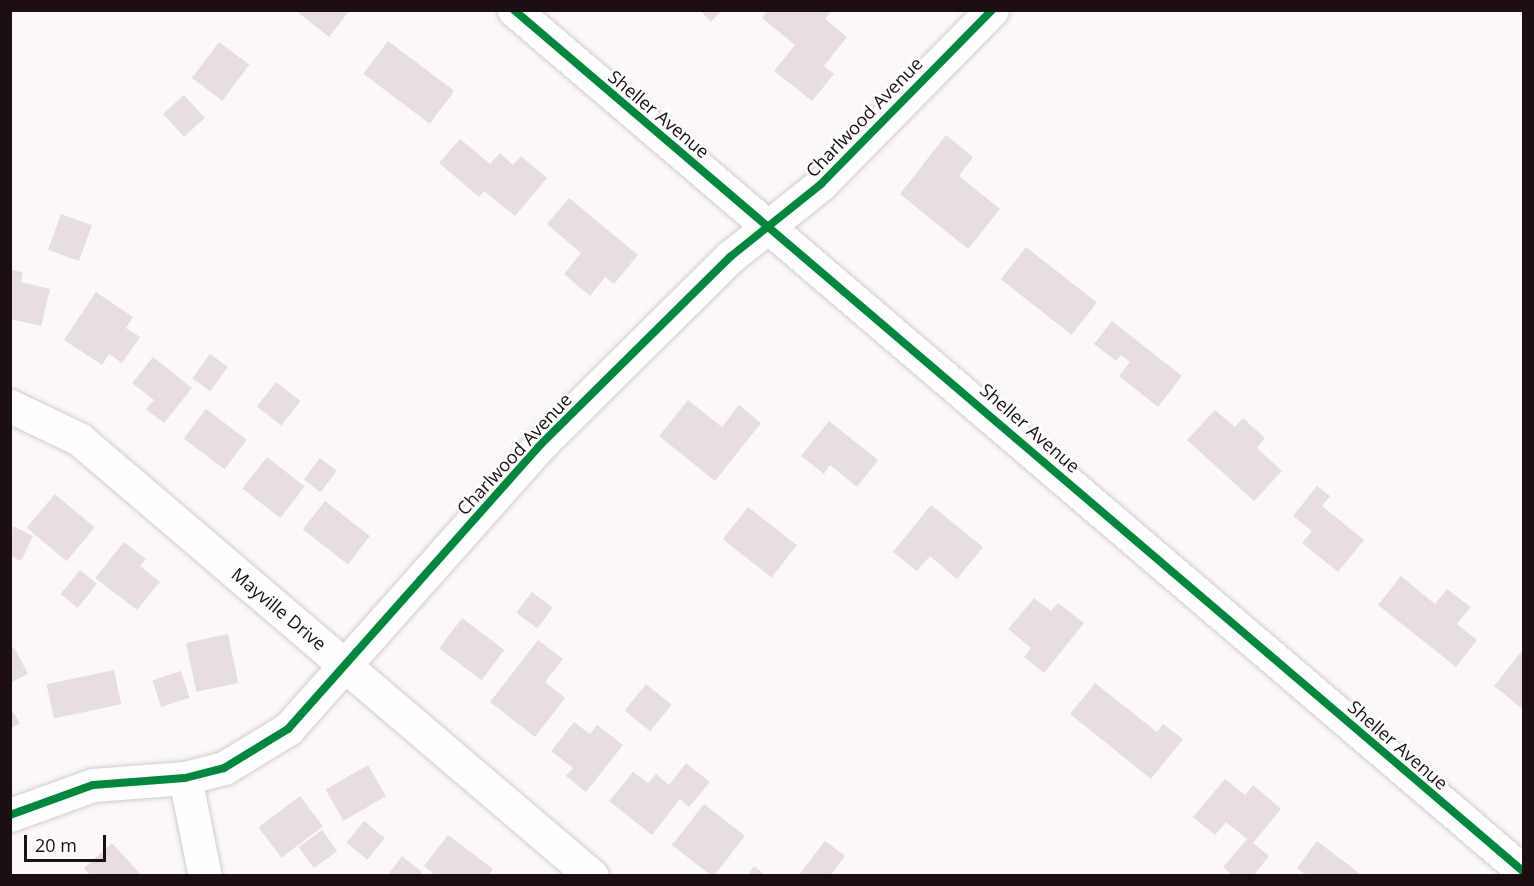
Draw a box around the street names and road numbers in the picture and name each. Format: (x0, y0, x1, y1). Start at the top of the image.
street label: Charlwood Avenue (801, 53, 927, 181)
street label: Sheller Avenue (604, 66, 714, 162)
street label: Sheller Avenue (976, 379, 1084, 477)
street label: Charlwood Avenue (452, 389, 576, 519)
street label: Mayville Drive (227, 563, 331, 655)
street label: Sheller Avenue (1344, 696, 1452, 794)

